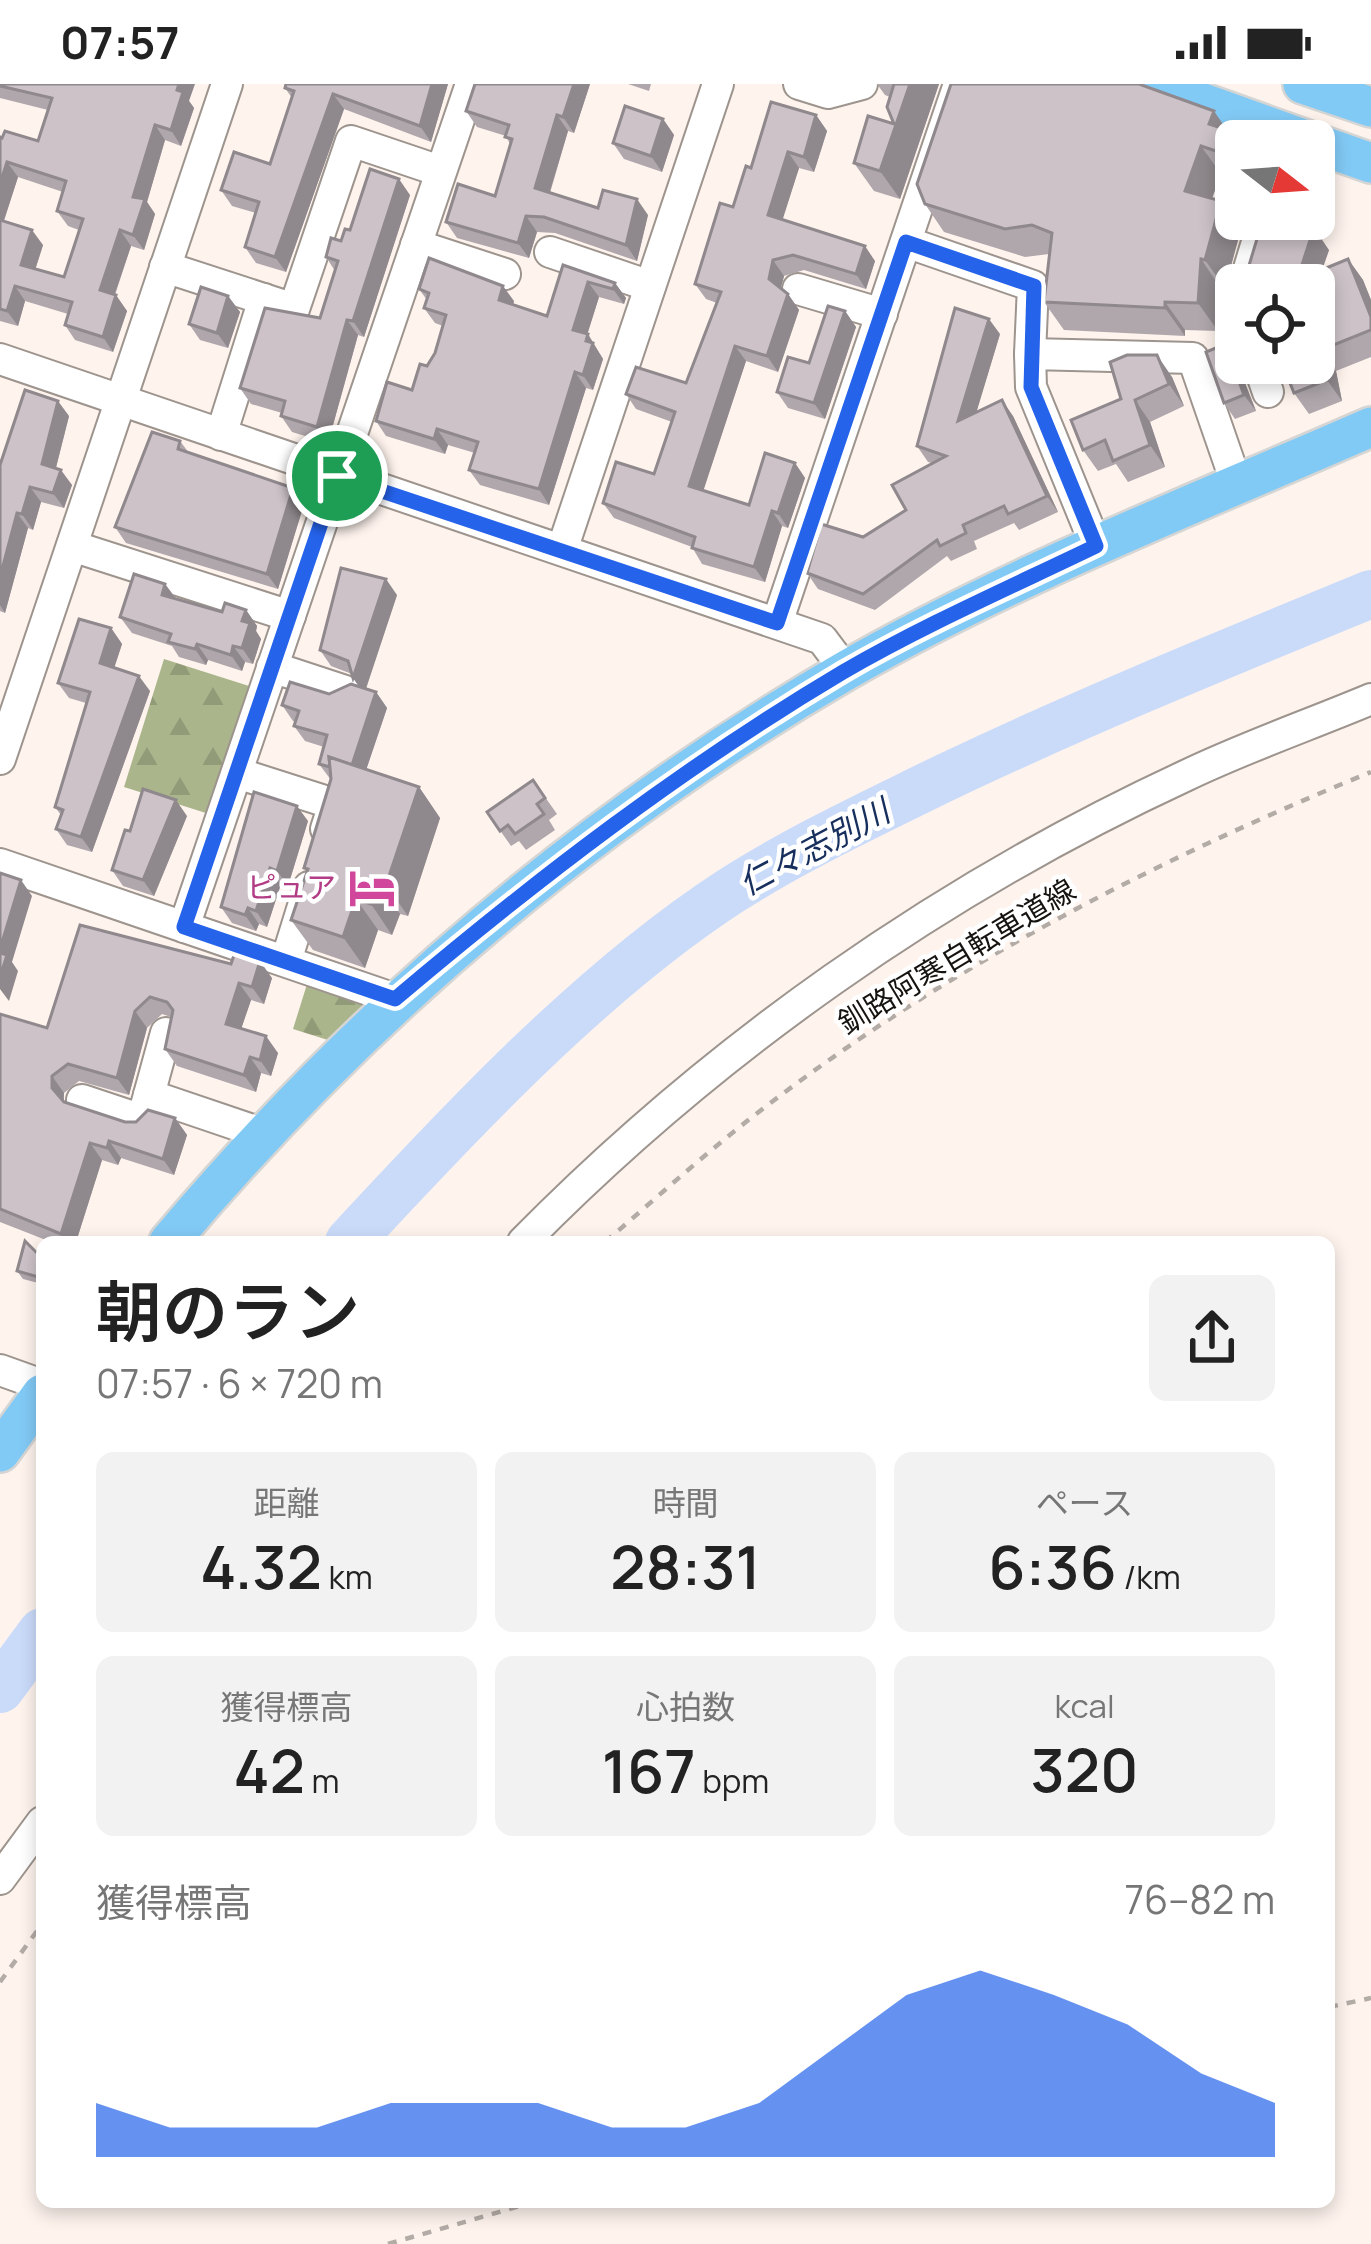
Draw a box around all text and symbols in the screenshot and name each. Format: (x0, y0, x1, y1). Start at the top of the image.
text: 07:57 (60, 11, 179, 73)
north arrow (1215, 120, 1335, 240)
map controls (1215, 120, 1335, 384)
button: locate (1215, 264, 1335, 384)
pin (286, 425, 388, 527)
icon: arrive (304, 443, 370, 509)
water label: 仁々志別川 (730, 787, 900, 905)
hotel icon: ピュア (347, 863, 397, 913)
place label: ピュア (247, 866, 336, 907)
street label: 釧路阿寒自転車道線 (830, 869, 1083, 1043)
text: 朝のラン (96, 1266, 360, 1356)
button: share (1149, 1275, 1275, 1401)
text: 07:57 · 6 × 720 m (96, 1356, 383, 1410)
text: 距離 (254, 1480, 320, 1525)
text: 時間 (653, 1480, 719, 1525)
text: ペース (1036, 1480, 1133, 1525)
text: 4.32 (200, 1525, 322, 1607)
text: 28:31 (610, 1525, 761, 1607)
text: 6:36 (988, 1525, 1117, 1607)
text: km (322, 1554, 373, 1599)
text: /km (1117, 1554, 1181, 1599)
text: kcal (1054, 1683, 1115, 1728)
text: 獲得標高 (221, 1684, 353, 1729)
text: 心拍数 (636, 1684, 735, 1729)
text: 320 (1030, 1728, 1139, 1810)
text: 42 (234, 1729, 305, 1811)
text: 167 (602, 1729, 696, 1811)
text: m (305, 1758, 339, 1803)
text: bpm (696, 1758, 769, 1803)
text: 76–82 m (1124, 1872, 1275, 1926)
text: 獲得標高 (96, 1875, 252, 1929)

